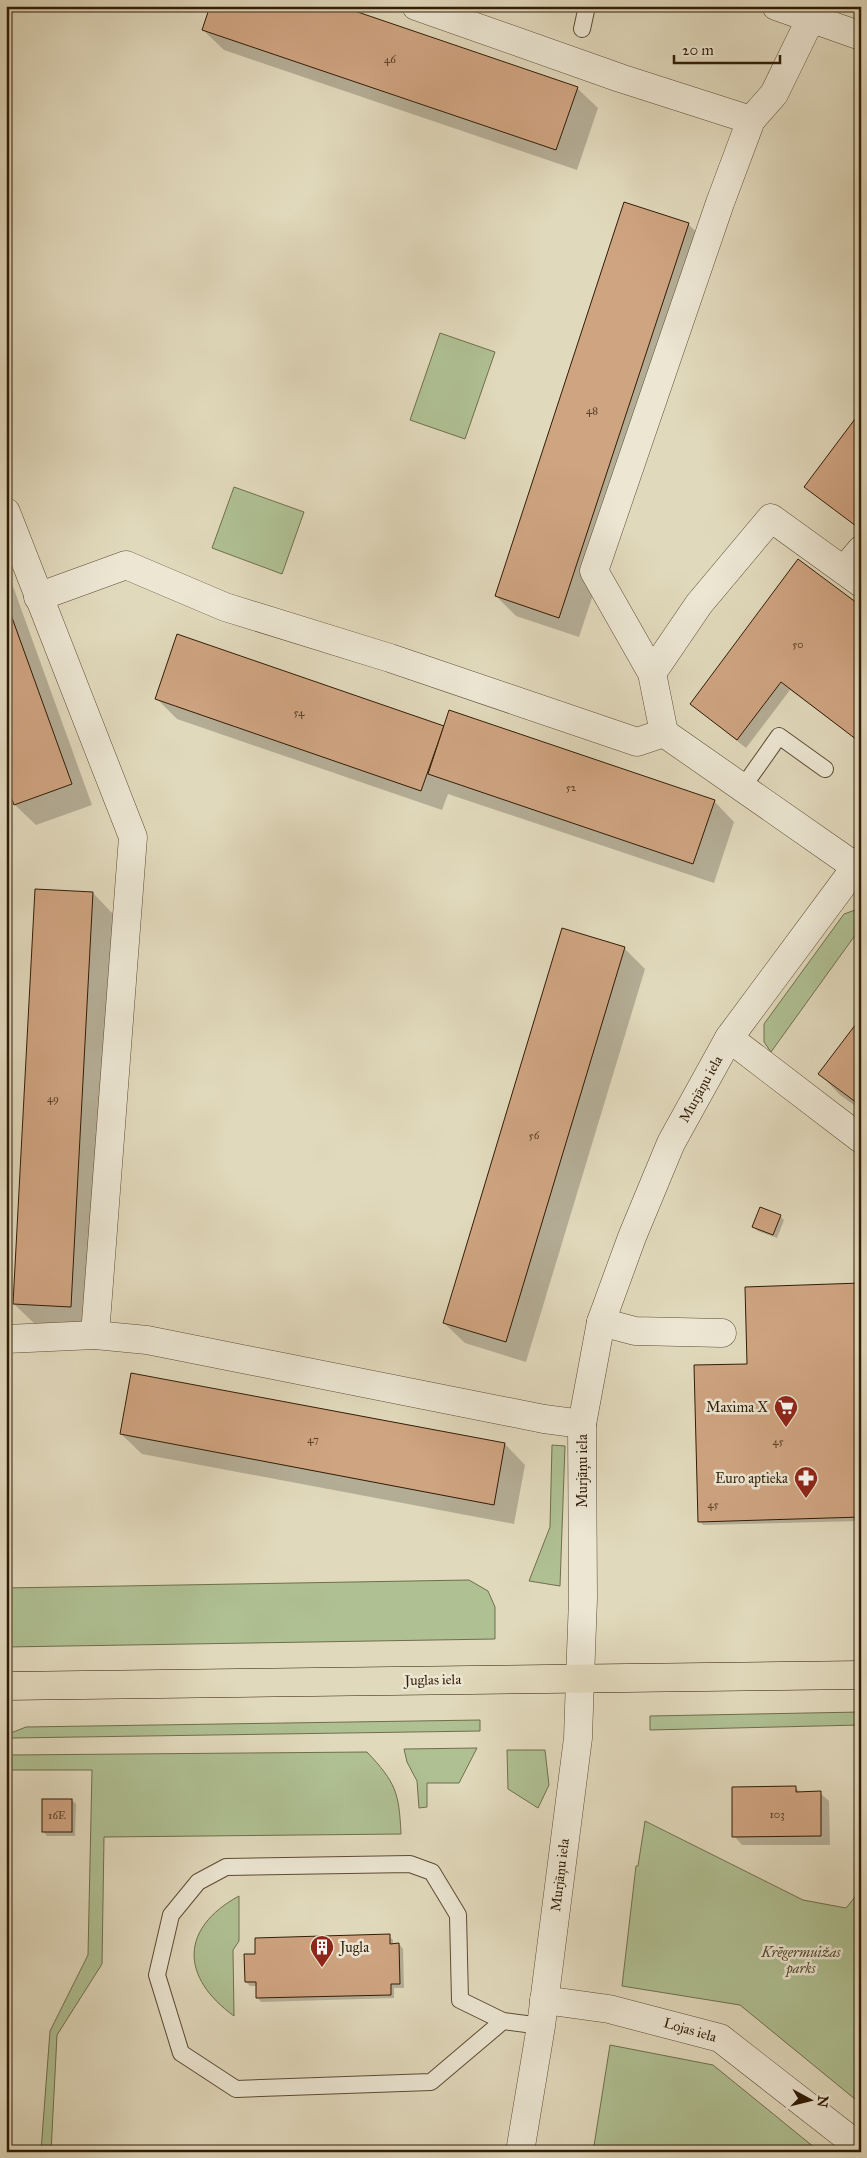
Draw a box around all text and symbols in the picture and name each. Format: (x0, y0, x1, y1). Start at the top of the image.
scale bar (674, 32, 781, 64)
text: 20 m (682, 41, 714, 59)
house number: 46 (384, 53, 396, 66)
house number: 48 (586, 404, 598, 417)
house number: 50 (792, 638, 804, 651)
house number: 54 (294, 706, 305, 719)
house number: 52 (566, 781, 577, 794)
street label: Murjāņu iela (676, 1053, 726, 1125)
house number: 49 (47, 1092, 59, 1105)
house number: 56 (529, 1129, 540, 1142)
supermarket icon: Maxima X (773, 1394, 799, 1428)
place label: Maxima X (706, 1399, 768, 1416)
house number: 47 (307, 1433, 319, 1446)
street label: Murjāņu iela (574, 1434, 591, 1508)
house number: 45 (772, 1435, 784, 1448)
pharmacy icon: Euro aptieka (793, 1465, 819, 1499)
place label: Euro aptieka (715, 1470, 788, 1487)
house number: 45 (707, 1498, 719, 1511)
street label: Juglas iela (403, 1671, 461, 1690)
house number: 103 (769, 1808, 785, 1821)
house number: 16E (48, 1809, 66, 1822)
street label: Murjāņu iela (547, 1837, 573, 1913)
building icon: Jugla (309, 1934, 335, 1968)
place label: Jugla (338, 1939, 369, 1957)
park label: Krēgermuižas parks (761, 1944, 841, 1978)
street label: Lojas iela (662, 2014, 719, 2046)
north arrow (784, 2076, 834, 2126)
text: N (813, 2095, 832, 2109)

